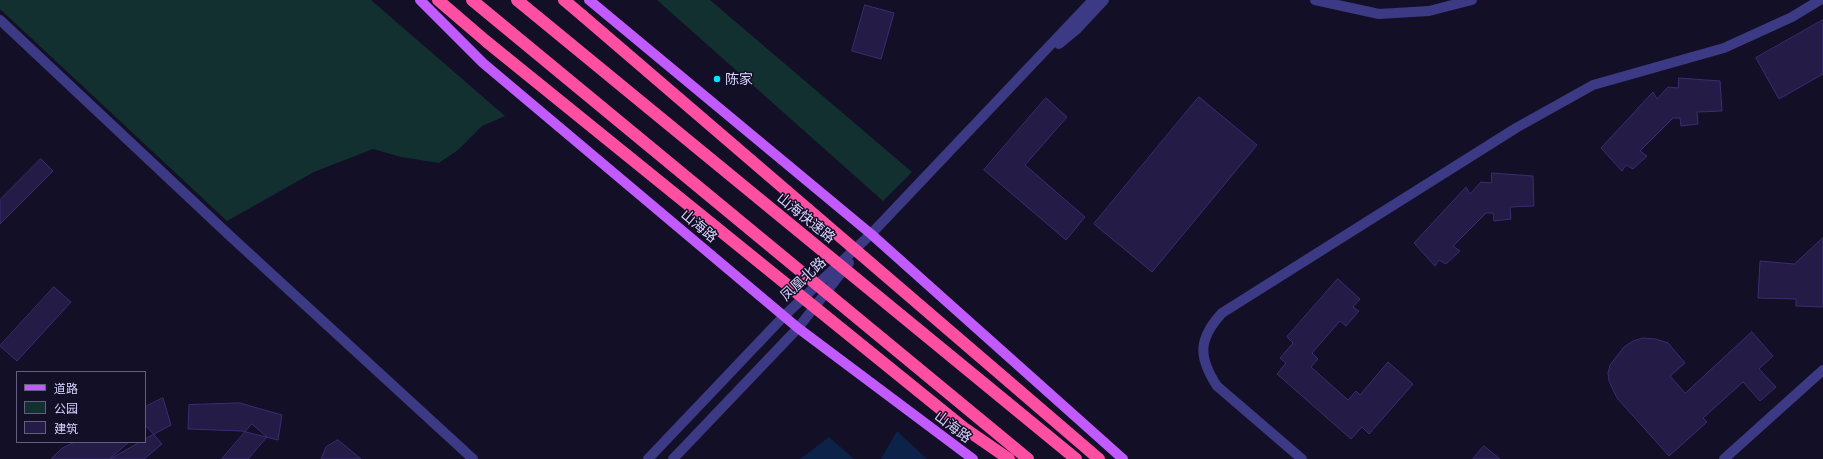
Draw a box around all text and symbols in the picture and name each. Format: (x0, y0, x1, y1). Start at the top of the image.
place label: 陈家 (725, 71, 753, 87)
marker: 陈家 (712, 74, 722, 84)
street label: 山海快速路 (774, 189, 838, 247)
street label: 山海路 (678, 206, 720, 246)
street label: 凤凰北路 (777, 254, 829, 304)
legend (16, 371, 146, 443)
text: 道路 (54, 382, 78, 395)
text: 公园 (54, 402, 78, 415)
street label: 山海路 (931, 408, 975, 446)
text: 建筑 (54, 422, 78, 435)

